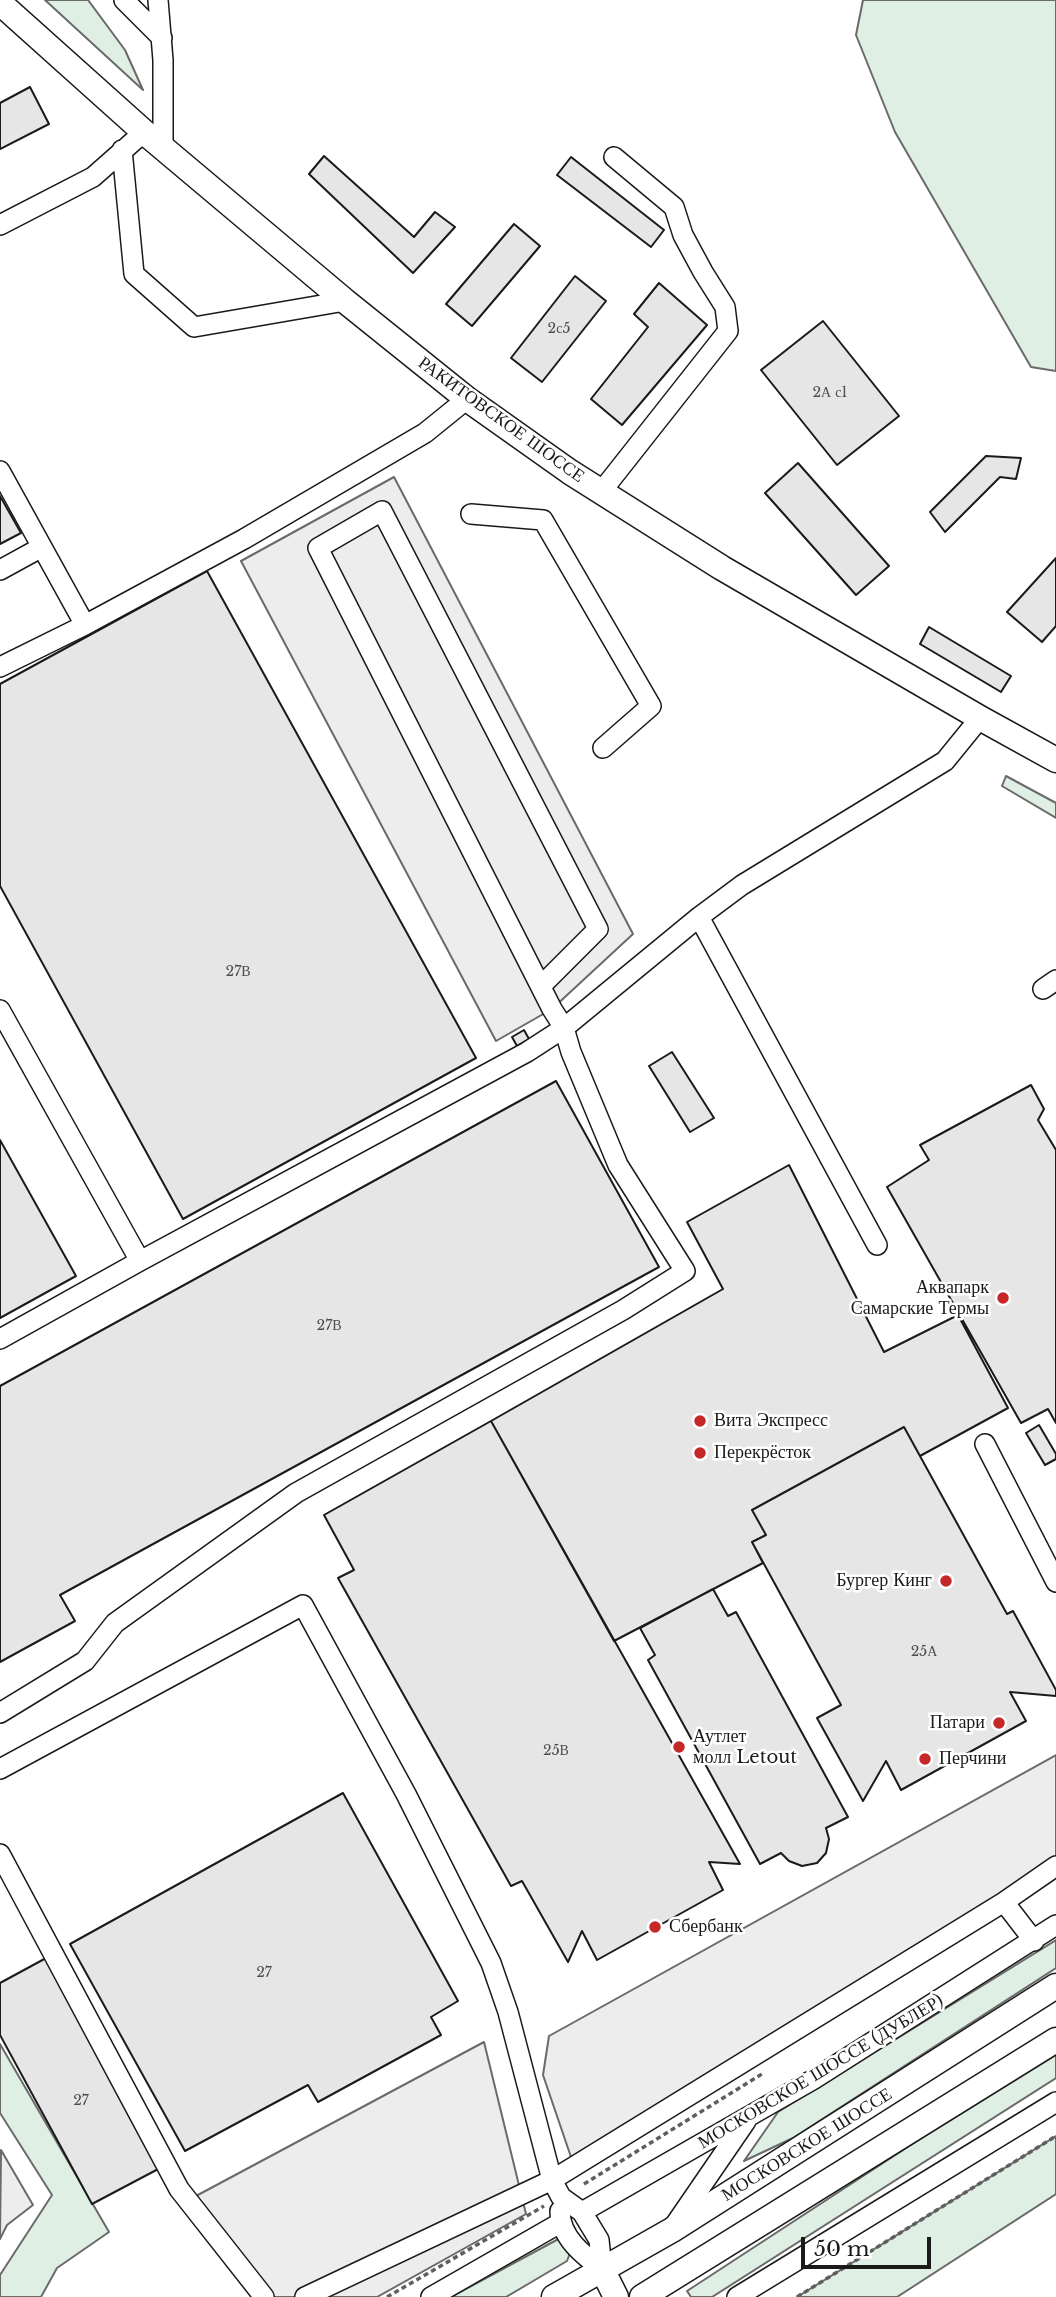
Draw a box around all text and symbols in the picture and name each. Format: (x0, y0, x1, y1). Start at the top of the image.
house number: 2с5 (548, 321, 570, 337)
street label: РАКИТОВСКОЕ ШОССЕ (414, 352, 588, 488)
house number: 2А с1 (812, 385, 848, 401)
house number: 27В (226, 964, 250, 980)
place label: Аквапарк Самарские Термы (851, 1277, 989, 1320)
marker: Аквапарк Самарские Термы (995, 1290, 1011, 1306)
house number: 27В (317, 1318, 341, 1334)
place label: Вита Экспресс (714, 1410, 828, 1432)
marker: Вита Экспресс (692, 1413, 708, 1429)
place label: Перекрёсток (714, 1442, 811, 1464)
marker: Перекрёсток (692, 1445, 708, 1461)
place label: Бургер Кинг (836, 1570, 932, 1592)
marker: Бургер Кинг (938, 1573, 954, 1589)
house number: 25А (911, 1644, 937, 1660)
place label: Патари (930, 1712, 985, 1734)
marker: Патари (991, 1715, 1007, 1731)
place label: Аутлет молл Letout (693, 1726, 797, 1768)
marker: Аутлет молл Letout (671, 1739, 687, 1755)
house number: 25В (543, 1743, 569, 1759)
place label: Перчини (939, 1748, 1006, 1770)
marker: Перчини (917, 1751, 933, 1767)
place label: Сбербанк (669, 1916, 743, 1938)
marker: Сбербанк (647, 1919, 663, 1935)
house number: 27 (256, 1965, 272, 1981)
street label: МОСКОВСКОЕ ШОССЕ (ДУБЛЕР) (694, 1990, 948, 2154)
street label: МОСКОВСКОЕ ШОССЕ (718, 2084, 896, 2206)
house number: 27 (73, 2093, 89, 2109)
scale bar (804, 2224, 934, 2268)
text: 50 m (814, 2236, 869, 2262)

